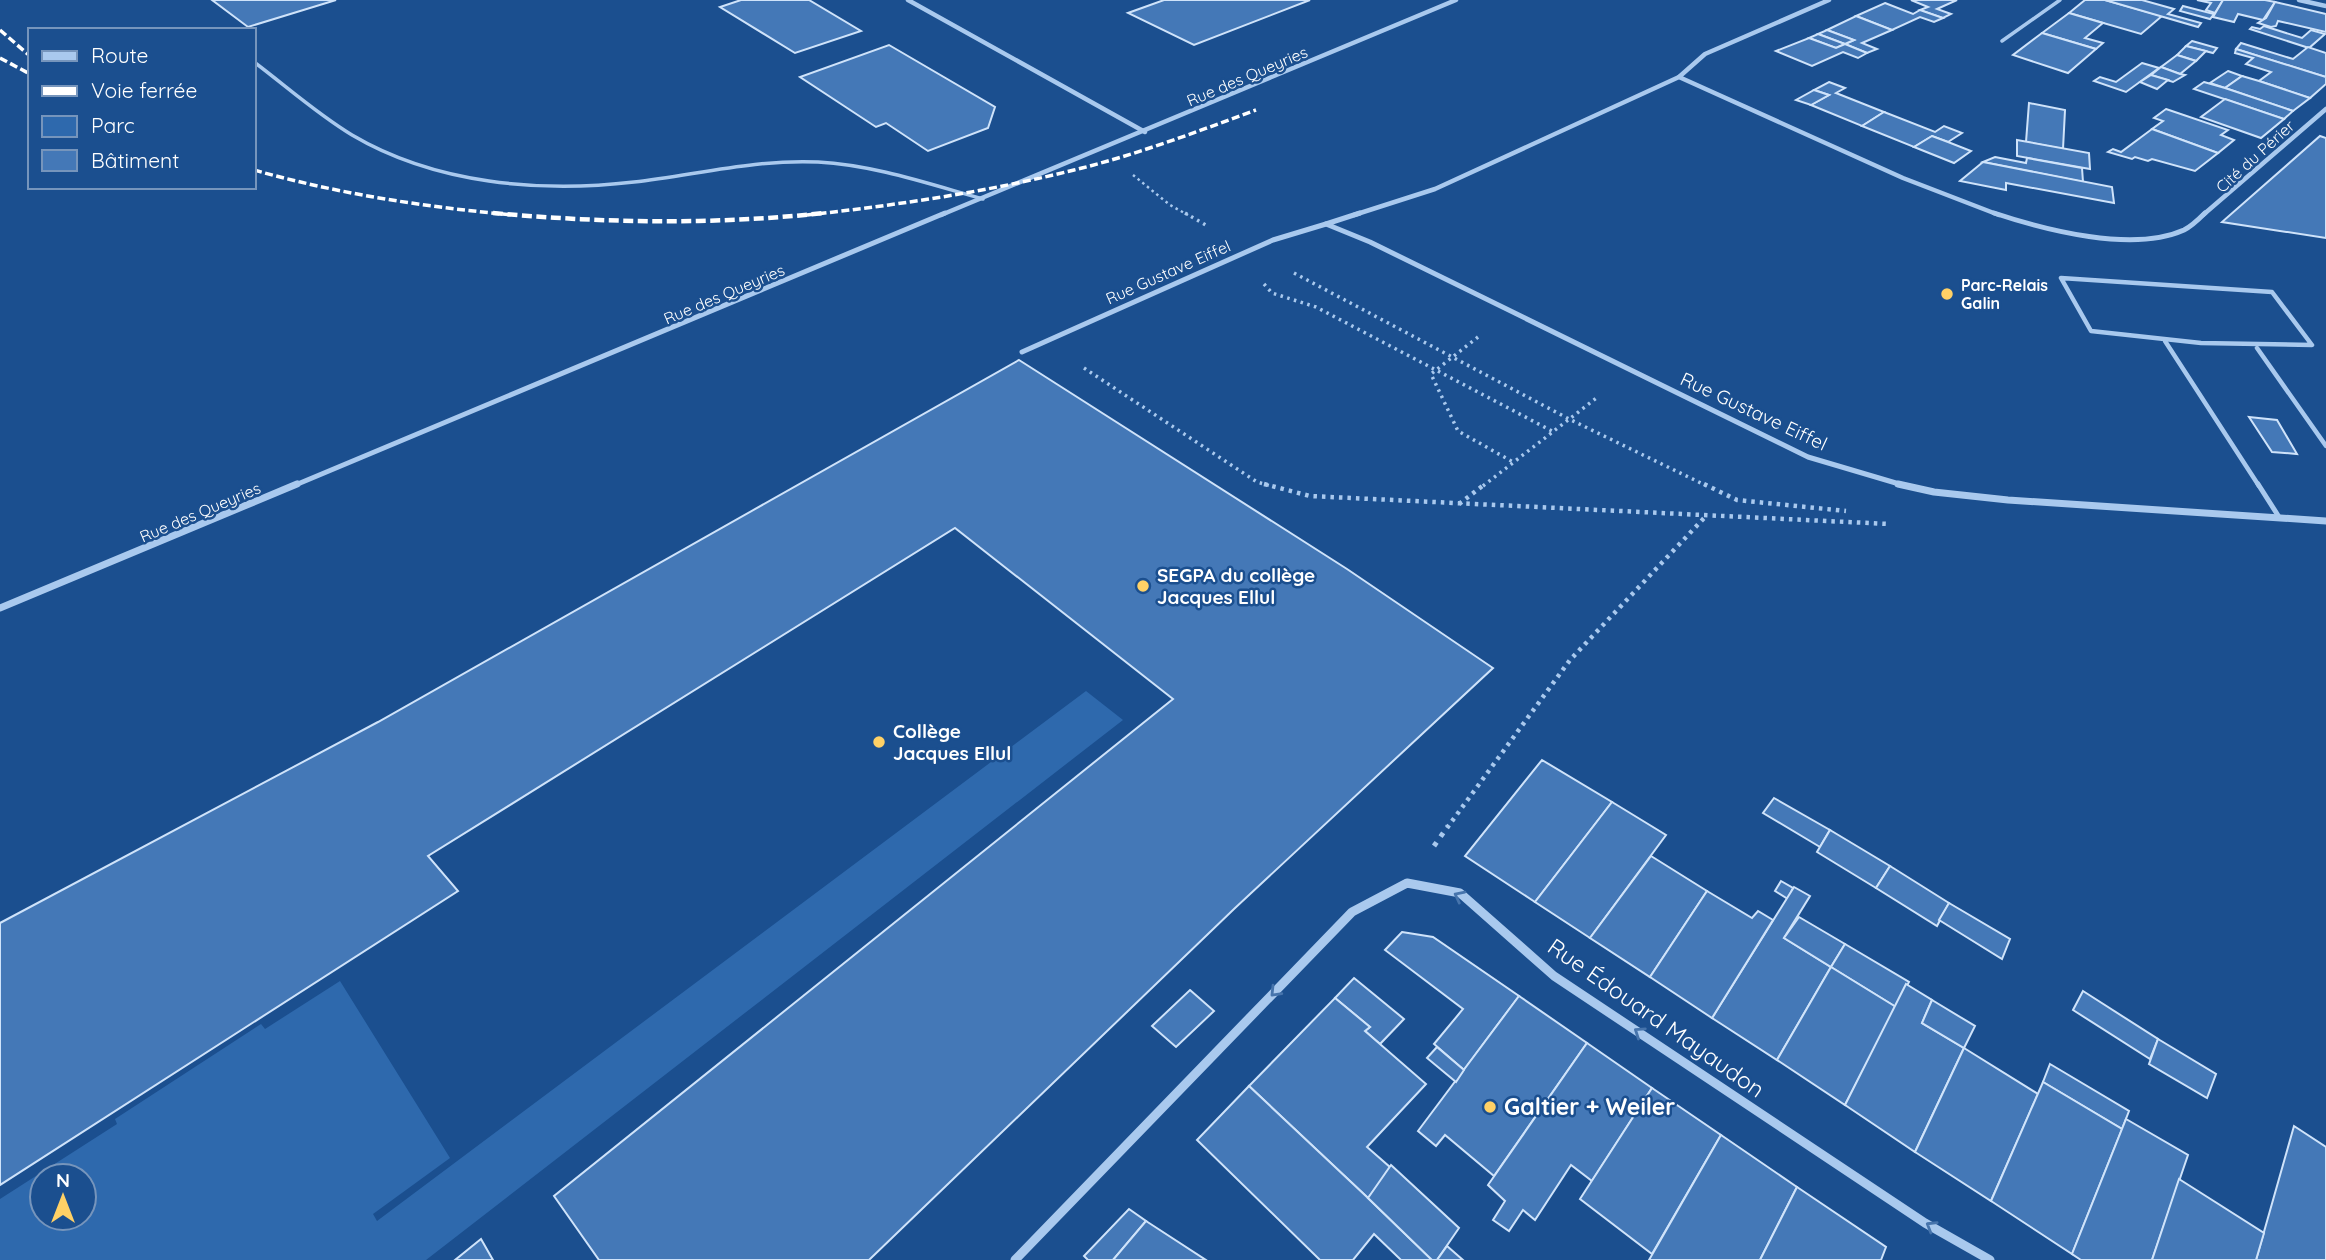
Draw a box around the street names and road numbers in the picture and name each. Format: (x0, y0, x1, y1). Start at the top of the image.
street label: Rue des Queyries (1184, 42, 1310, 110)
street label: Cité du Périer (2211, 115, 2299, 197)
street label: Rue Gustave Eiffel (1103, 236, 1233, 308)
street label: Rue des Queyries (661, 260, 787, 328)
street label: Rue Gustave Eiffel (1677, 366, 1831, 456)
street label: Rue des Queyries (137, 478, 263, 546)
street label: Rue Édouard Mayaudon (1542, 932, 1770, 1103)

